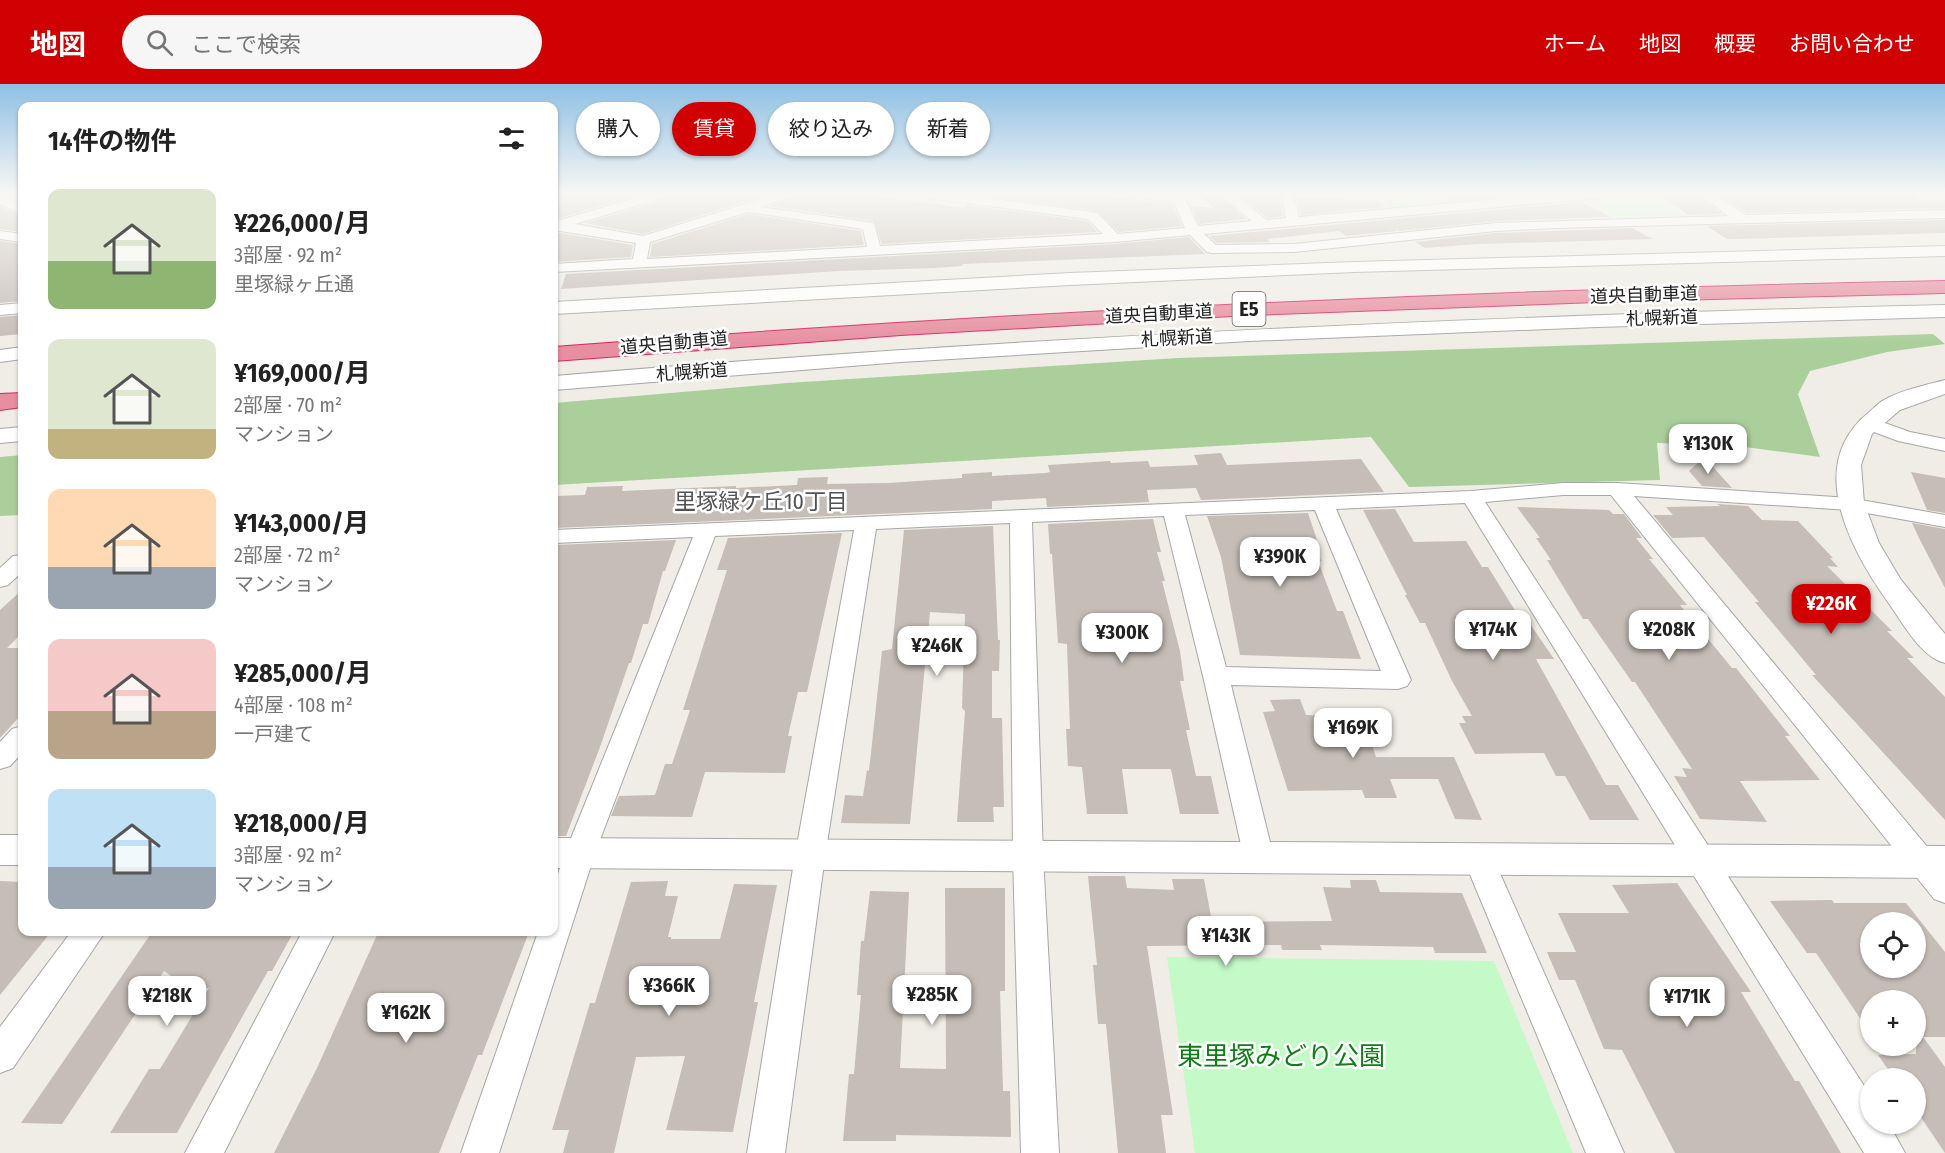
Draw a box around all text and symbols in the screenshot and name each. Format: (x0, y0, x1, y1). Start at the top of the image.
search box (122, 15, 542, 69)
icon: search (143, 26, 176, 59)
text: 地図 (30, 28, 86, 61)
text: ここで検索 (191, 31, 301, 58)
text: ホーム (1544, 31, 1606, 57)
text: 地図 (1639, 31, 1681, 57)
text: 概要 (1714, 31, 1756, 57)
text: お問い合わせ (1789, 31, 1915, 57)
chip: 購入 (576, 102, 660, 156)
chip: 賃貸 (672, 102, 756, 156)
chip: 絞り込み (768, 102, 894, 156)
chip: 新着 (906, 102, 990, 156)
icon: filters (495, 122, 528, 155)
text: 14件の物件 (48, 126, 176, 157)
text: ¥226,000/月 (234, 208, 371, 239)
icon: home (96, 213, 168, 285)
text: 3部屋 · 92 m² (234, 243, 342, 267)
text: 里塚緑ヶ丘通 (234, 272, 354, 296)
street label: 道央自動車道 (1590, 282, 1698, 308)
road number: E5 (1232, 292, 1266, 326)
street label: 道央自動車道 (1104, 300, 1214, 328)
street label: 札幌新道 (1626, 306, 1698, 330)
street label: 札幌新道 (1140, 325, 1214, 351)
street label: 道央自動車道 (619, 327, 729, 359)
text: ¥169,000/月 (234, 358, 371, 389)
street label: 札幌新道 (655, 359, 729, 385)
icon: home (96, 363, 168, 435)
text: 2部屋 · 70 m² (234, 393, 342, 417)
text: マンション (234, 422, 334, 446)
pin: ¥130K (1666, 424, 1750, 475)
text: ¥130K (1683, 431, 1733, 455)
district label: 里塚緑ケ丘10丁目 (674, 488, 848, 515)
text: ¥143,000/月 (234, 508, 369, 539)
icon: home (96, 513, 168, 585)
pin: ¥390K (1238, 537, 1322, 588)
text: 2部屋 · 72 m² (234, 543, 340, 567)
text: ¥390K (1254, 544, 1306, 568)
text: マンション (234, 572, 334, 596)
pin: ¥226K (1789, 584, 1873, 635)
text: ¥226K (1806, 591, 1856, 615)
pin: ¥174K (1451, 610, 1535, 661)
pin: ¥208K (1627, 610, 1711, 661)
pin: ¥300K (1080, 613, 1164, 664)
text: ¥174K (1469, 617, 1517, 641)
text: ¥208K (1643, 617, 1695, 641)
text: ¥300K (1095, 620, 1149, 644)
pin: ¥246K (895, 626, 979, 677)
text: ¥246K (911, 633, 963, 657)
text: ¥285,000/月 (234, 658, 372, 689)
icon: home (96, 663, 168, 735)
text: 4部屋 · 108 m² (234, 693, 353, 717)
pin: ¥169K (1311, 708, 1395, 759)
text: ¥169K (1328, 715, 1378, 739)
text: 一戸建て (234, 722, 314, 746)
text: ¥218,000/月 (234, 808, 370, 839)
icon: home (96, 813, 168, 885)
text: 3部屋 · 92 m² (234, 843, 342, 867)
text: マンション (234, 872, 334, 896)
map controls (1860, 912, 1926, 1134)
button: locate (1860, 912, 1926, 978)
pin: ¥143K (1184, 916, 1268, 967)
text: ¥143K (1201, 923, 1251, 947)
pin: ¥366K (627, 966, 711, 1017)
text: ¥366K (643, 973, 695, 997)
pin: ¥285K (890, 975, 974, 1026)
pin: ¥218K (125, 976, 209, 1027)
pin: ¥171K (1645, 977, 1729, 1028)
text: ¥285K (906, 982, 958, 1006)
text: ¥218K (142, 983, 192, 1007)
text: ¥171K (1664, 984, 1710, 1008)
button: + (1860, 990, 1926, 1056)
pin: ¥162K (364, 993, 448, 1044)
text: ¥162K (381, 1000, 431, 1024)
park label: 東里塚みどり公園 (1177, 1041, 1385, 1072)
button: − (1860, 1068, 1926, 1134)

